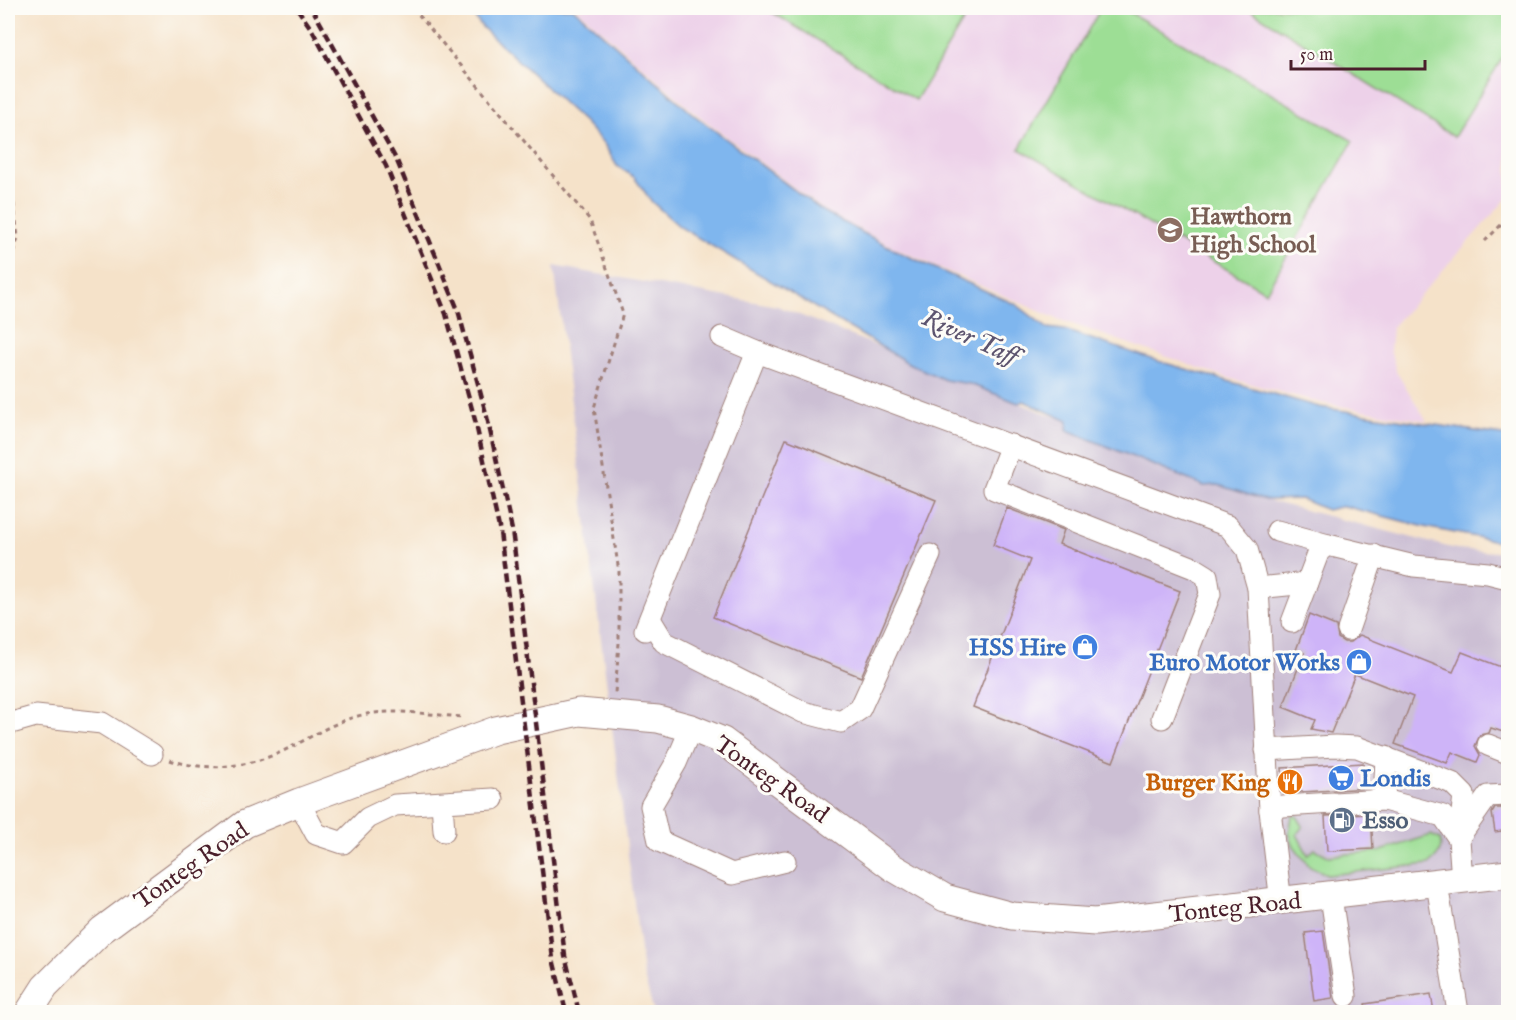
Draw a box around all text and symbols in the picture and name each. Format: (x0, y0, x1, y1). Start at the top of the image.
scale bar (1291, 33, 1424, 71)
text: 50 m (1300, 44, 1333, 67)
place label: Hawthorn High School (1190, 202, 1316, 261)
school or university icon: Hawthorn High School (1155, 215, 1185, 245)
water label: River Taff (917, 301, 1029, 376)
shop icon: HSS Hire (1070, 632, 1100, 662)
place label: HSS Hire (969, 633, 1066, 664)
shop icon: Euro Motor Works (1344, 647, 1374, 677)
place label: Euro Motor Works (1149, 648, 1341, 679)
street label: Tonteg Road (708, 729, 835, 831)
supermarket icon: Londis (1326, 763, 1356, 793)
place label: Londis (1360, 764, 1431, 795)
restaurant icon: Burger King (1275, 767, 1305, 797)
place label: Burger King (1145, 768, 1271, 799)
fuel station icon: Esso (1327, 805, 1357, 835)
place label: Esso (1362, 806, 1409, 837)
street label: Tonteg Road (129, 815, 255, 917)
street label: Tonteg Road (1168, 886, 1303, 931)

